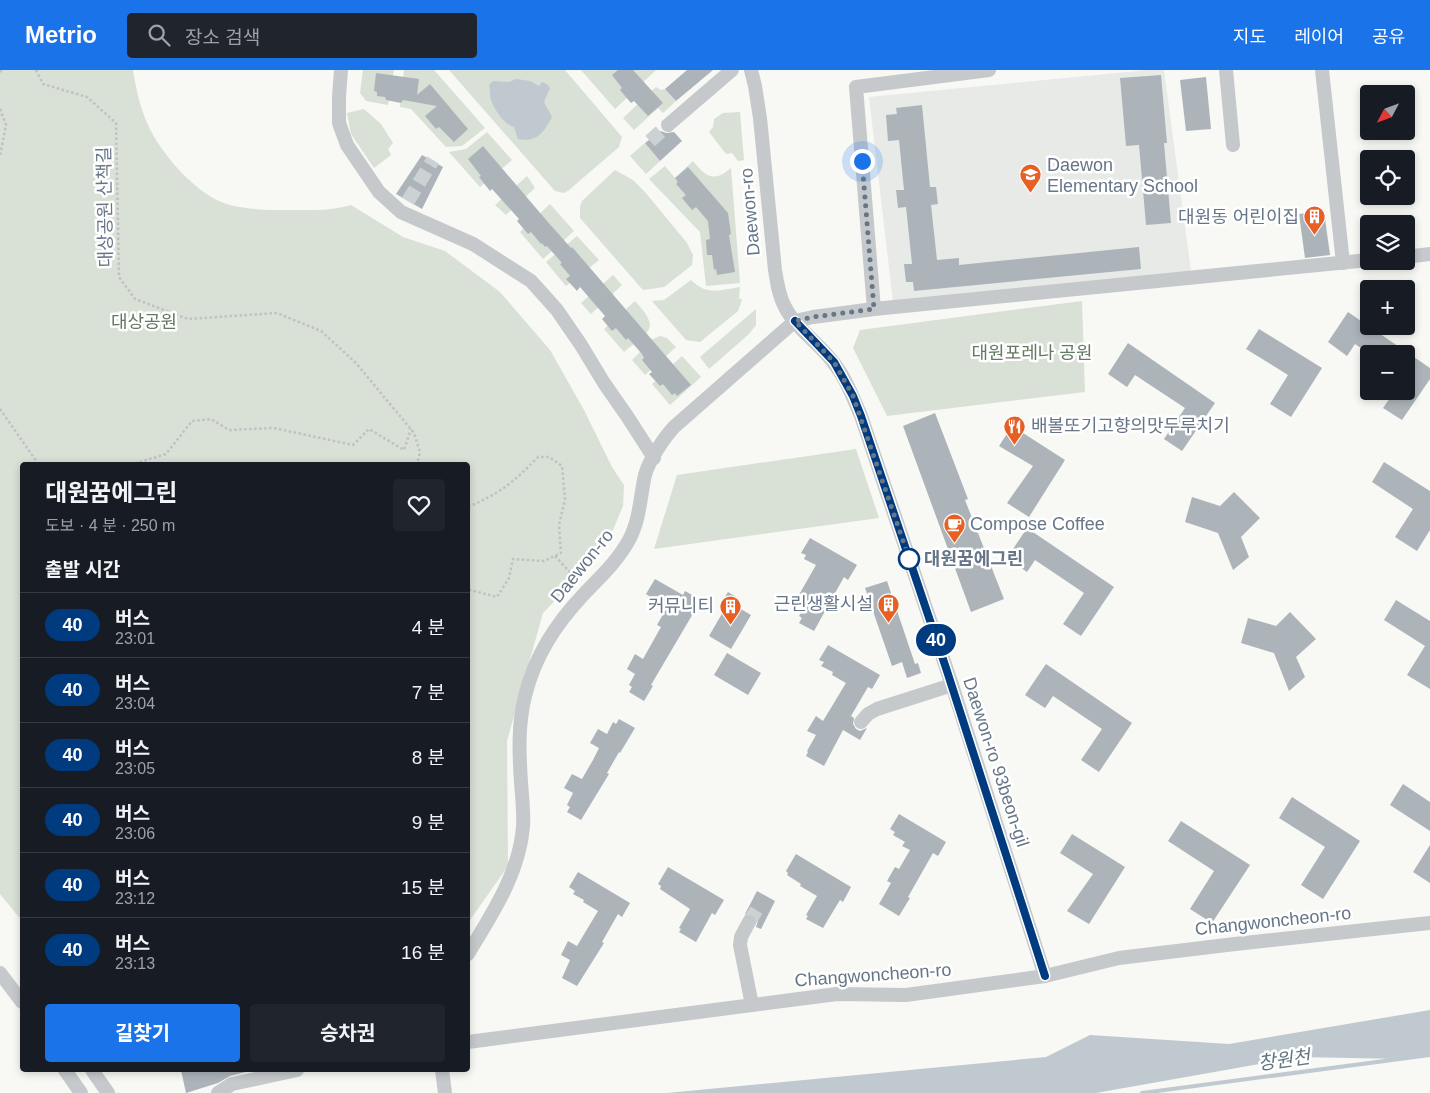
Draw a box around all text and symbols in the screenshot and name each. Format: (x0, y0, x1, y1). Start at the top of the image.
search box (127, 13, 477, 58)
text: Metrio (25, 21, 97, 48)
icon: search (145, 21, 173, 49)
text: 장소 검색 (185, 27, 260, 48)
text: 지도 (1233, 27, 1266, 47)
text: 레이어 (1294, 27, 1344, 47)
text: 공유 (1372, 27, 1405, 47)
north arrow (1360, 85, 1415, 140)
map controls (1360, 85, 1415, 400)
street label: 대상공원 산책길 (94, 146, 116, 268)
your location (850, 149, 875, 174)
button: locate (1360, 150, 1415, 205)
place label: Daewon Elementary School (1047, 155, 1198, 196)
school or university icon: Daewon Elementary School (1019, 163, 1043, 194)
street label: Daewon-ro (736, 167, 764, 257)
building icon: 대원동 어린이집 (1303, 205, 1327, 236)
place label: 대원동 어린이집 (1178, 207, 1299, 227)
button: layers (1360, 215, 1415, 270)
button: + (1360, 280, 1415, 335)
park label: 대상공원 (111, 312, 177, 332)
park label: 대원포레나 공원 (972, 343, 1092, 363)
button: − (1360, 345, 1415, 400)
restaurant icon: 배볼또기고향의맛두루치기 (1003, 414, 1027, 445)
place label: 배볼또기고향의맛두루치기 (1031, 416, 1230, 436)
text: 대원꿈에그린 (45, 479, 177, 506)
button: heart (393, 479, 445, 531)
cafe icon: Compose Coffee (942, 512, 966, 543)
place label: Compose Coffee (970, 514, 1105, 534)
text: 도보 · 4 분 · 250 m (45, 517, 175, 534)
street label: Daewon-ro (547, 525, 617, 607)
marker: 대원꿈에그린 (898, 548, 920, 570)
place label: 대원꿈에그린 (924, 549, 1023, 569)
text: 출발 시간 (45, 559, 120, 580)
building icon: 근린생활시설 (877, 592, 901, 623)
building icon: 커뮤니티 (718, 594, 742, 625)
place label: 근린생활시설 (774, 594, 873, 614)
place label: 커뮤니티 (648, 596, 714, 616)
text: 버스 (115, 608, 150, 629)
text: 40 (62, 615, 83, 635)
text: 4 분 (412, 617, 445, 638)
line badge: 40 (914, 624, 958, 656)
text: 23:01 (115, 630, 155, 647)
text: 40 (926, 630, 946, 650)
text: 버스 (115, 673, 150, 694)
street label: Daewon-ro 93beon-gil (959, 675, 1033, 849)
text: 40 (62, 680, 83, 700)
text: 7 분 (412, 682, 445, 703)
text: 23:04 (115, 695, 155, 712)
text: 버스 (115, 738, 150, 759)
text: 40 (62, 745, 83, 765)
text: 8 분 (412, 747, 445, 768)
text: 23:05 (115, 760, 155, 777)
text: 버스 (115, 803, 150, 824)
text: 40 (62, 810, 83, 830)
text: 9 분 (412, 812, 445, 833)
text: 23:06 (115, 825, 155, 842)
text: 버스 (115, 868, 150, 889)
text: 40 (62, 875, 83, 895)
text: 15 분 (401, 877, 445, 898)
text: 23:12 (115, 890, 155, 907)
street label: Changwoncheon-ro (1194, 903, 1352, 939)
text: 버스 (115, 933, 150, 954)
text: 40 (62, 940, 83, 960)
text: 16 분 (401, 942, 445, 963)
text: 23:13 (115, 955, 155, 972)
street label: Changwoncheon-ro (794, 960, 952, 990)
button: 길찾기 (45, 1004, 240, 1062)
button: 승차권 (250, 1004, 445, 1062)
water label: 창원천 (1257, 1046, 1313, 1074)

